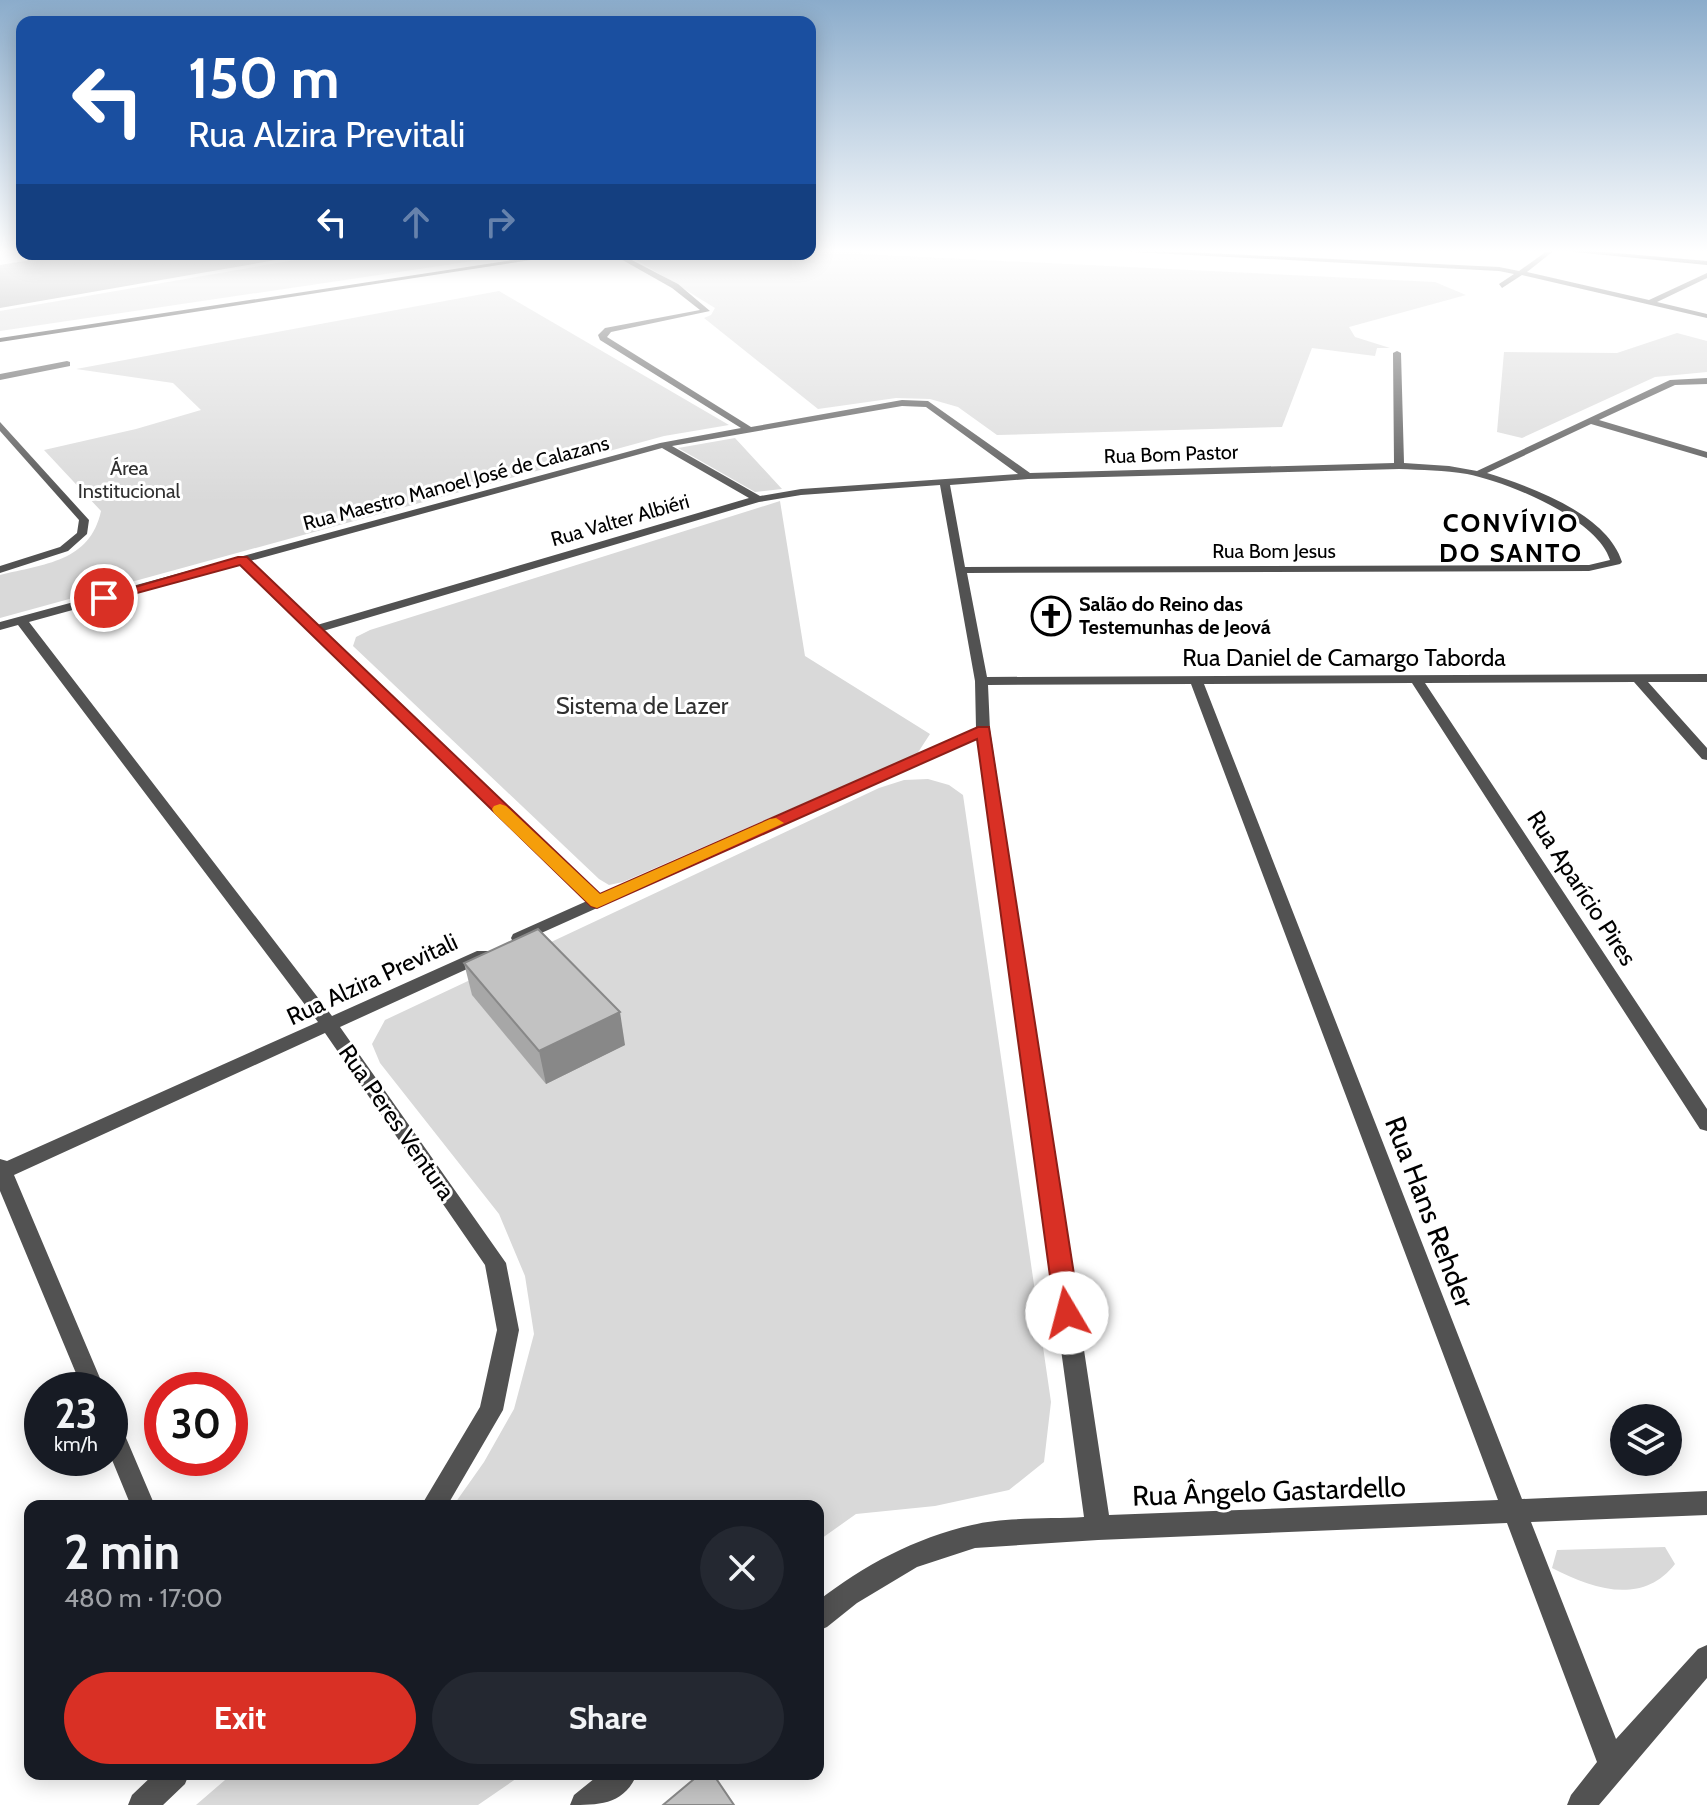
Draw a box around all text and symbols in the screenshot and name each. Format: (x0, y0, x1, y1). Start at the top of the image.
text: 150 m (188, 44, 340, 112)
icon: left (56, 48, 160, 152)
text: Rua Alzira Previtali (188, 112, 465, 156)
icon: left (310, 200, 354, 244)
icon: ahead (394, 200, 438, 244)
icon: right (478, 200, 522, 244)
street label: Rua Maestro Manoel José de Calazans (300, 431, 612, 535)
street label: Rua Bom Pastor (1103, 440, 1239, 468)
park label: Área Institucional (78, 456, 180, 503)
street label: Rua Valter Albiéri (548, 489, 692, 551)
district label: CONVÍVIO DO SANTO (1439, 507, 1583, 569)
street label: Rua Bom Jesus (1212, 539, 1336, 563)
pin (70, 564, 138, 632)
icon: arrive (82, 576, 126, 620)
place label: Salão do Reino das Testemunhas de Jeová (1079, 592, 1271, 639)
church icon: Salão do Reino das Testemunhas de Jeová (1030, 595, 1072, 637)
street label: Rua Daniel de Camargo Taborda (1182, 643, 1506, 672)
park label: Sistema de Lazer (556, 691, 729, 720)
street label: Rua Aparício Pires (1521, 805, 1643, 971)
street label: Rua Alzira Previtali (282, 927, 462, 1031)
street label: Rua Peres Ventura (333, 1039, 462, 1205)
street label: Rua Hans Rehder (1378, 1112, 1482, 1313)
position arrow (1025, 1271, 1109, 1355)
speed limit sign: 30 (144, 1372, 248, 1476)
text: 23 (55, 1389, 97, 1438)
map controls (1610, 1404, 1682, 1476)
button: layers (1610, 1404, 1682, 1476)
text: km/h (54, 1432, 98, 1456)
street label: Rua Ângelo Gastardello (1132, 1469, 1406, 1513)
text: 2 min (64, 1523, 180, 1581)
button: close (700, 1526, 784, 1610)
text: 480 m · 17:00 (64, 1582, 223, 1614)
button: Exit (64, 1672, 416, 1764)
button: Share (432, 1672, 784, 1764)

